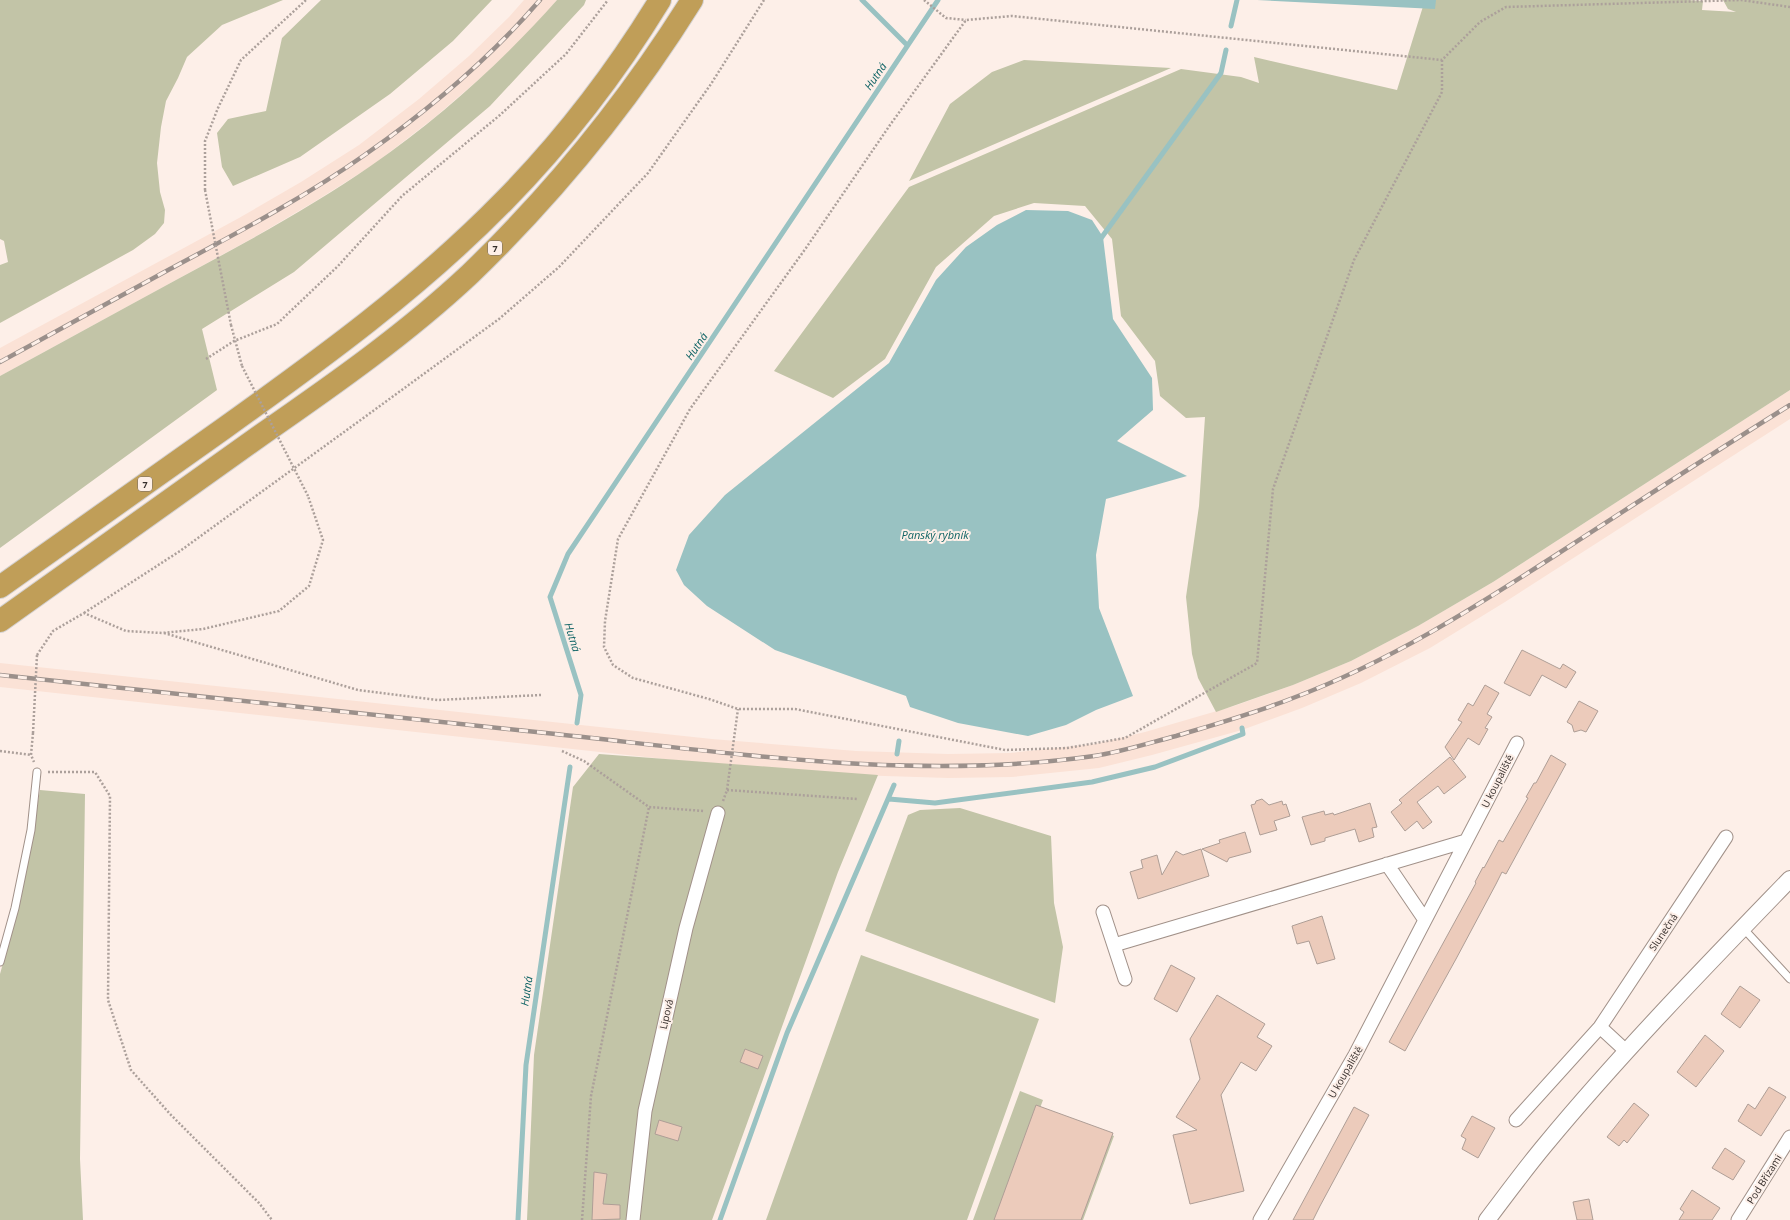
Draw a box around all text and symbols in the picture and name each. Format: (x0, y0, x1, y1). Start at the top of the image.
water label: Hutná (860, 59, 890, 93)
road number: 7 (488, 241, 502, 255)
water label: Hutná (681, 329, 711, 363)
road number: 7 (138, 477, 152, 491)
water label: Panský rybník (901, 527, 969, 542)
water label: Hutná (561, 620, 585, 654)
street label: U koupaliště (1478, 752, 1517, 810)
street label: Slunečná (1645, 911, 1681, 953)
water label: Hutná (516, 975, 536, 1007)
street label: Lipová (656, 998, 676, 1030)
street label: U koupaliště (1324, 1043, 1366, 1101)
street label: Pod Břízami (1743, 1152, 1785, 1206)

